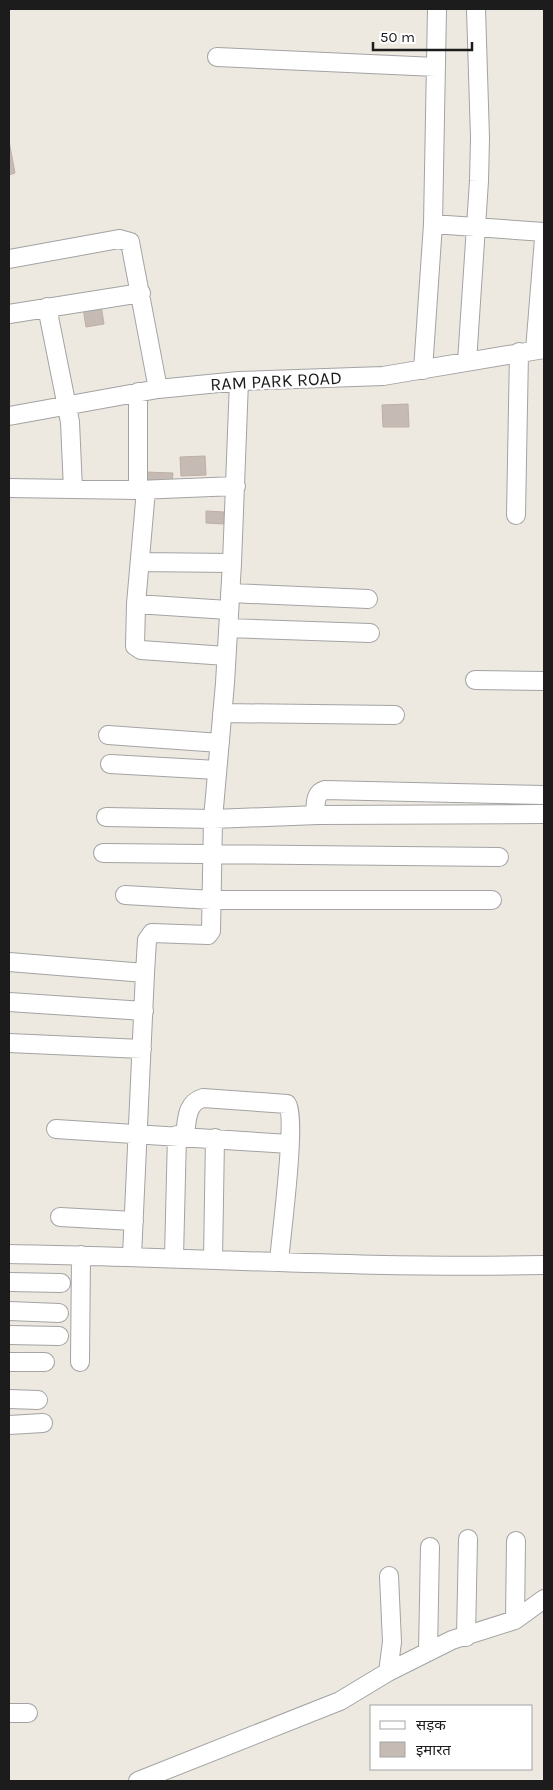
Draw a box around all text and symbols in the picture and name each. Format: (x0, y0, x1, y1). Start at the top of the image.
scale bar (373, 20, 472, 52)
text: 50 m (380, 28, 415, 46)
street label: RAM PARK ROAD (210, 367, 342, 395)
legend (370, 1705, 533, 1770)
text: सड़क (416, 1716, 446, 1734)
text: इमारत (416, 1741, 451, 1759)

